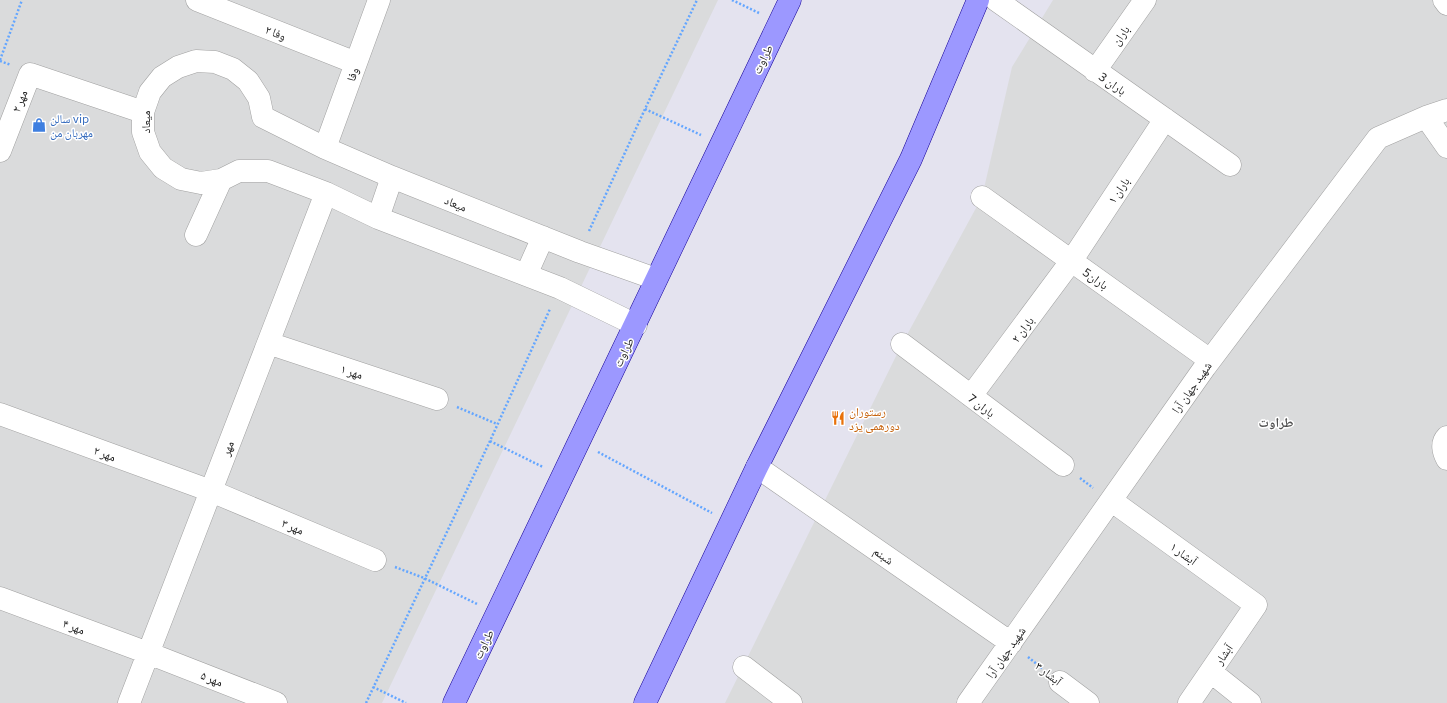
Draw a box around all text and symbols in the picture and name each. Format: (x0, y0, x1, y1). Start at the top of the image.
street label: وفا ۲ (263, 22, 289, 42)
street label: باران (1108, 22, 1133, 48)
street label: طراوت (749, 42, 775, 76)
street label: وفا (343, 65, 361, 83)
street label: باران 3 (1096, 69, 1129, 98)
street label: مهر ۲ (8, 88, 31, 114)
place label: سالن vip مهربان من (50, 111, 93, 140)
street label: میعاد (138, 111, 153, 133)
shop icon: سالن vip مهربان من (31, 117, 47, 133)
street label: باران ۱ (1104, 174, 1133, 207)
street label: میعاد (442, 192, 469, 215)
street label: باران5 (1080, 264, 1111, 293)
street label: باران ۲ (1008, 313, 1037, 345)
street label: طراوت (610, 335, 636, 369)
street label: شهید جهان آرا (1168, 358, 1215, 416)
street label: مهر ۱ (339, 361, 365, 382)
street label: باران 7 (965, 391, 998, 421)
place label: رستوران دورهمی یزد (849, 404, 900, 433)
restaurant icon: رستوران دورهمی یزد (830, 410, 846, 426)
district label: طراوت (1259, 414, 1293, 430)
street label: مهر (217, 439, 237, 459)
street label: مهر ۲ (92, 443, 118, 464)
street label: مهر ۳ (279, 515, 306, 538)
street label: آبشار ۱ (1167, 539, 1201, 569)
street label: شبنم (870, 543, 897, 569)
street label: مهر ۴ (61, 616, 87, 637)
street label: شهید جهان آرا (982, 623, 1029, 681)
street label: طراوت (470, 627, 496, 661)
street label: آبشار (1211, 640, 1237, 669)
street label: آبشار ۳ (1032, 658, 1066, 689)
street label: مهر ۵ (199, 667, 225, 690)

